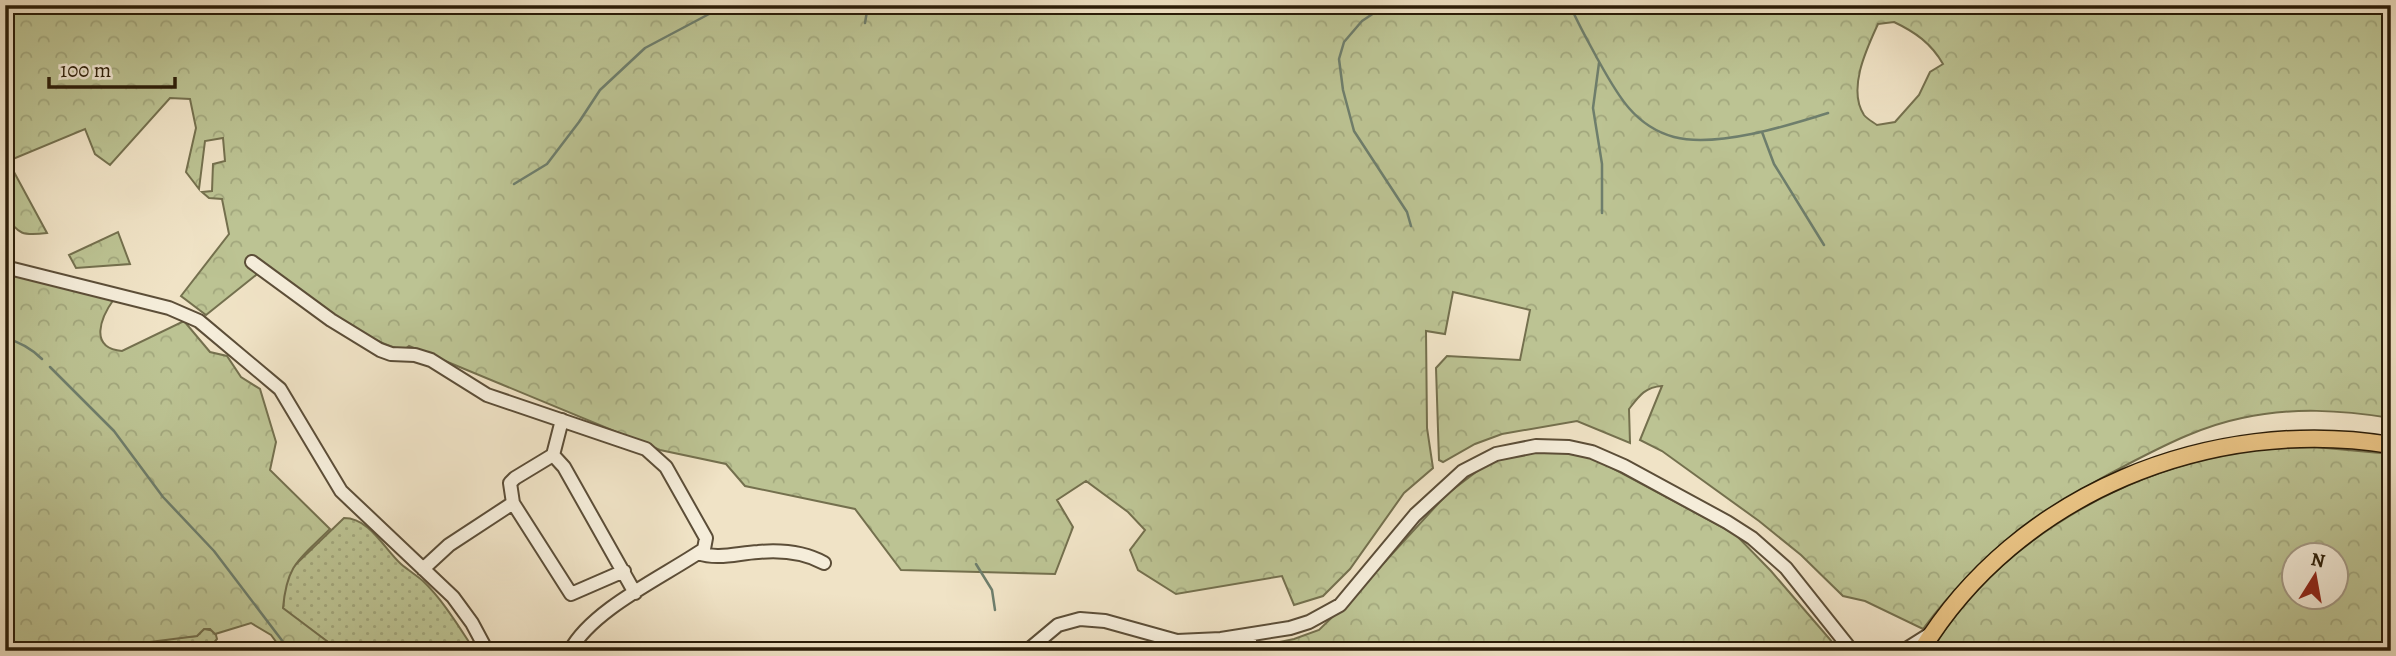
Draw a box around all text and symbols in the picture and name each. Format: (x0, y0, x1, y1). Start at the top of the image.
scale bar (49, 46, 175, 90)
text: 100 m (60, 56, 111, 84)
north arrow (2280, 540, 2350, 610)
text: N (2309, 546, 2327, 574)

